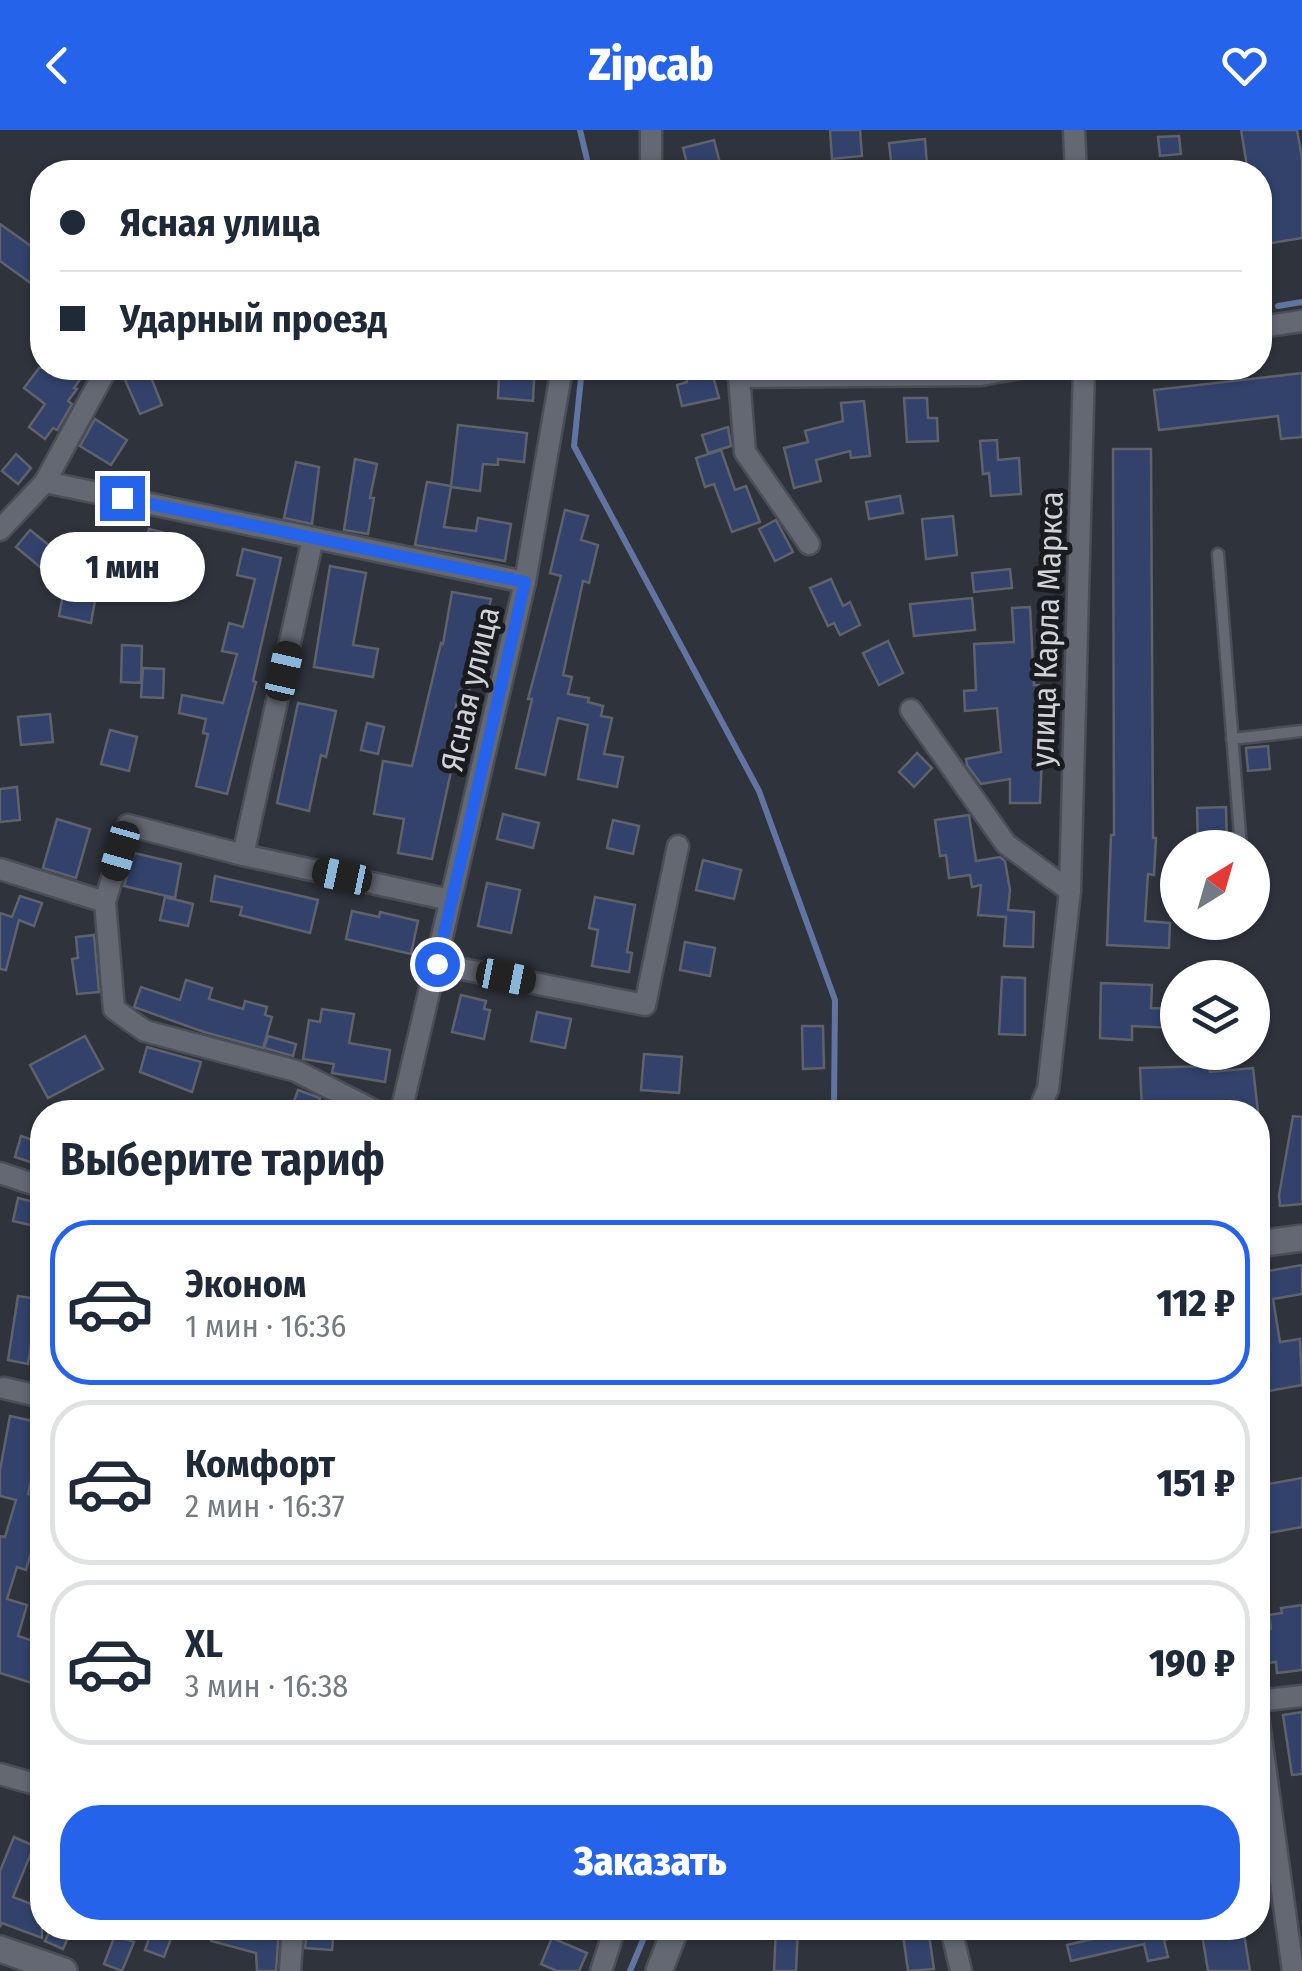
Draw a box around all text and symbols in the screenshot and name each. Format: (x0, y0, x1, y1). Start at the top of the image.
icon: back (30, 38, 85, 93)
text: Zipcab (589, 38, 713, 92)
icon: heart (1217, 38, 1272, 93)
text: Ясная улица (120, 200, 321, 246)
text: Ударный проезд (120, 296, 387, 342)
route end (100, 476, 145, 521)
street label: улица Карла Маркса (1023, 491, 1071, 767)
callout: 1 мин (39, 533, 204, 603)
text: 1 мин (86, 548, 159, 586)
street label: Ясная улица (433, 603, 507, 775)
car (263, 638, 305, 704)
car (97, 818, 143, 884)
north arrow (1160, 830, 1270, 940)
map controls (1160, 830, 1270, 1070)
car (310, 855, 374, 897)
route start (415, 942, 460, 987)
car (474, 957, 538, 997)
button: layers (1160, 960, 1270, 1070)
text: Выберите тариф (60, 1133, 385, 1187)
icon: car (65, 1258, 155, 1348)
text: Эконом (185, 1261, 306, 1307)
text: 112 ₽ (1156, 1280, 1235, 1326)
text: 1 мин · 16:36 (185, 1307, 346, 1345)
icon: car (65, 1438, 155, 1528)
text: Комфорт (185, 1441, 335, 1487)
text: 151 ₽ (1157, 1460, 1235, 1506)
text: 2 мин · 16:37 (185, 1487, 345, 1525)
icon: car (65, 1618, 155, 1708)
text: XL (185, 1621, 223, 1667)
text: 190 ₽ (1149, 1640, 1235, 1686)
text: 3 мин · 16:38 (185, 1667, 348, 1705)
button: Заказать (60, 1805, 1240, 1920)

